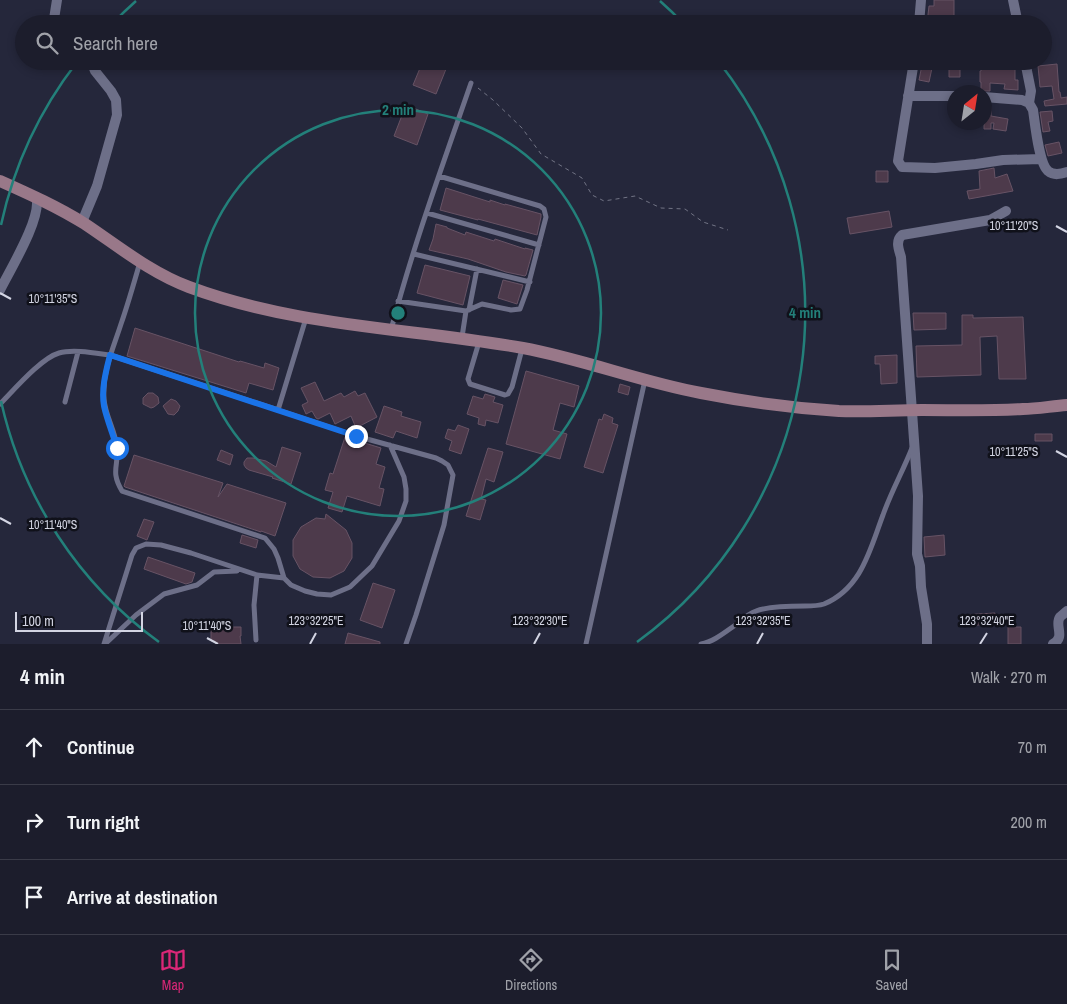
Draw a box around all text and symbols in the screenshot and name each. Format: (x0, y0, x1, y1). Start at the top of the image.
search box (15, 15, 1052, 70)
icon: search (33, 29, 61, 57)
text: Search here (73, 30, 158, 56)
north arrow (947, 85, 992, 130)
text: 2 min (382, 99, 414, 120)
text: 10°11'20"S (990, 218, 1039, 234)
text: 10°11'35"S (29, 291, 78, 307)
text: 4 min (789, 302, 821, 323)
centre of rings (389, 304, 407, 322)
route end (345, 425, 368, 448)
route start (106, 437, 129, 460)
text: 10°11'25"S (990, 444, 1039, 460)
text: 10°11'40"S (29, 517, 78, 533)
scale bar (15, 609, 142, 632)
text: 100 m (22, 612, 54, 630)
text: 123°32'25"E (288, 613, 344, 629)
text: 123°32'30"E (512, 613, 568, 629)
text: 123°32'35"E (735, 613, 791, 629)
text: 123°32'40"E (959, 613, 1015, 629)
text: 10°11'40"S (183, 618, 232, 634)
text: 4 min (20, 662, 65, 691)
text: Walk · 270 m (971, 666, 1047, 688)
icon: ahead (20, 733, 48, 761)
text: Continue (67, 734, 135, 760)
text: 70 m (1018, 736, 1047, 758)
icon: right (20, 808, 48, 836)
text: Turn right (67, 809, 139, 835)
text: 200 m (1011, 811, 1047, 833)
icon: arrive (20, 883, 48, 911)
text: Arrive at destination (67, 884, 218, 910)
tab: Map (159, 946, 187, 994)
tab: Directions (505, 946, 557, 994)
tab: Saved (875, 946, 908, 994)

